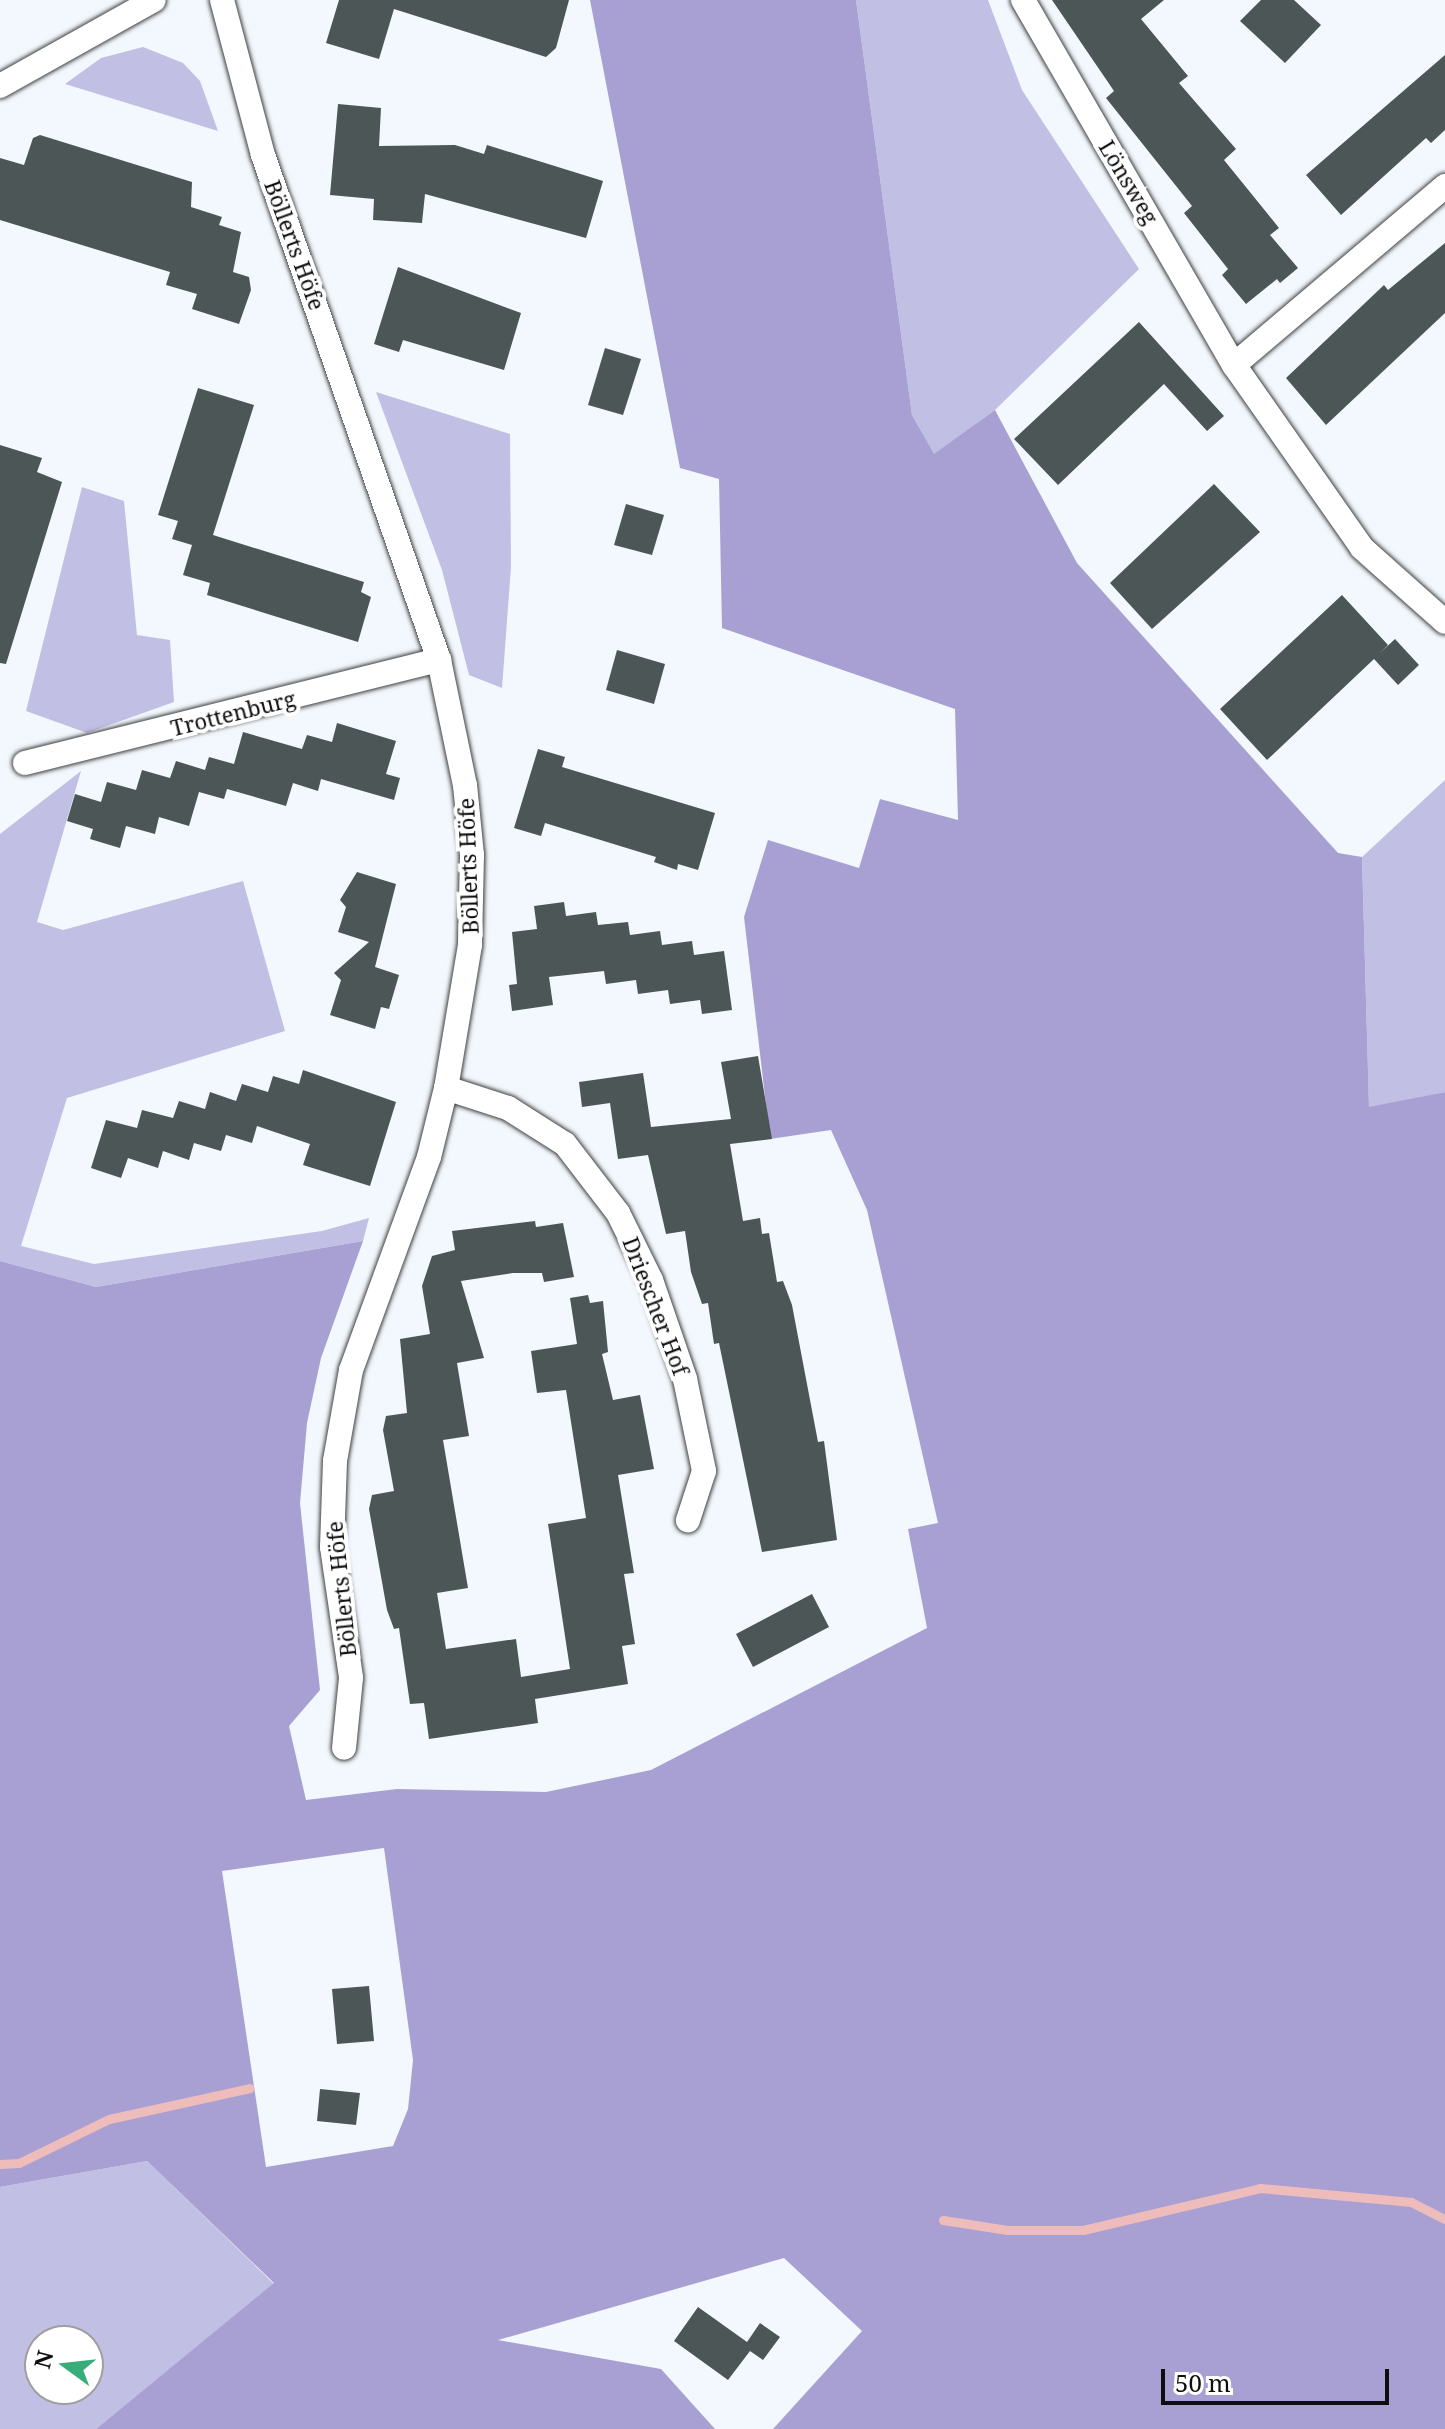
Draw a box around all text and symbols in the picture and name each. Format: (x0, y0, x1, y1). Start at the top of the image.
street label: Lönsweg (1094, 135, 1164, 229)
street label: Böllerts Höfe (259, 176, 331, 314)
street label: Trottenburg (168, 685, 298, 741)
street label: Böllerts Höfe (452, 797, 484, 935)
street label: Driescher Hof (618, 1233, 694, 1379)
street label: Böllerts Höfe (321, 1520, 361, 1658)
north arrow (24, 2325, 104, 2405)
text: N (26, 2347, 59, 2372)
scale bar (1165, 2353, 1393, 2403)
text: 50 m (1175, 2366, 1231, 2399)

